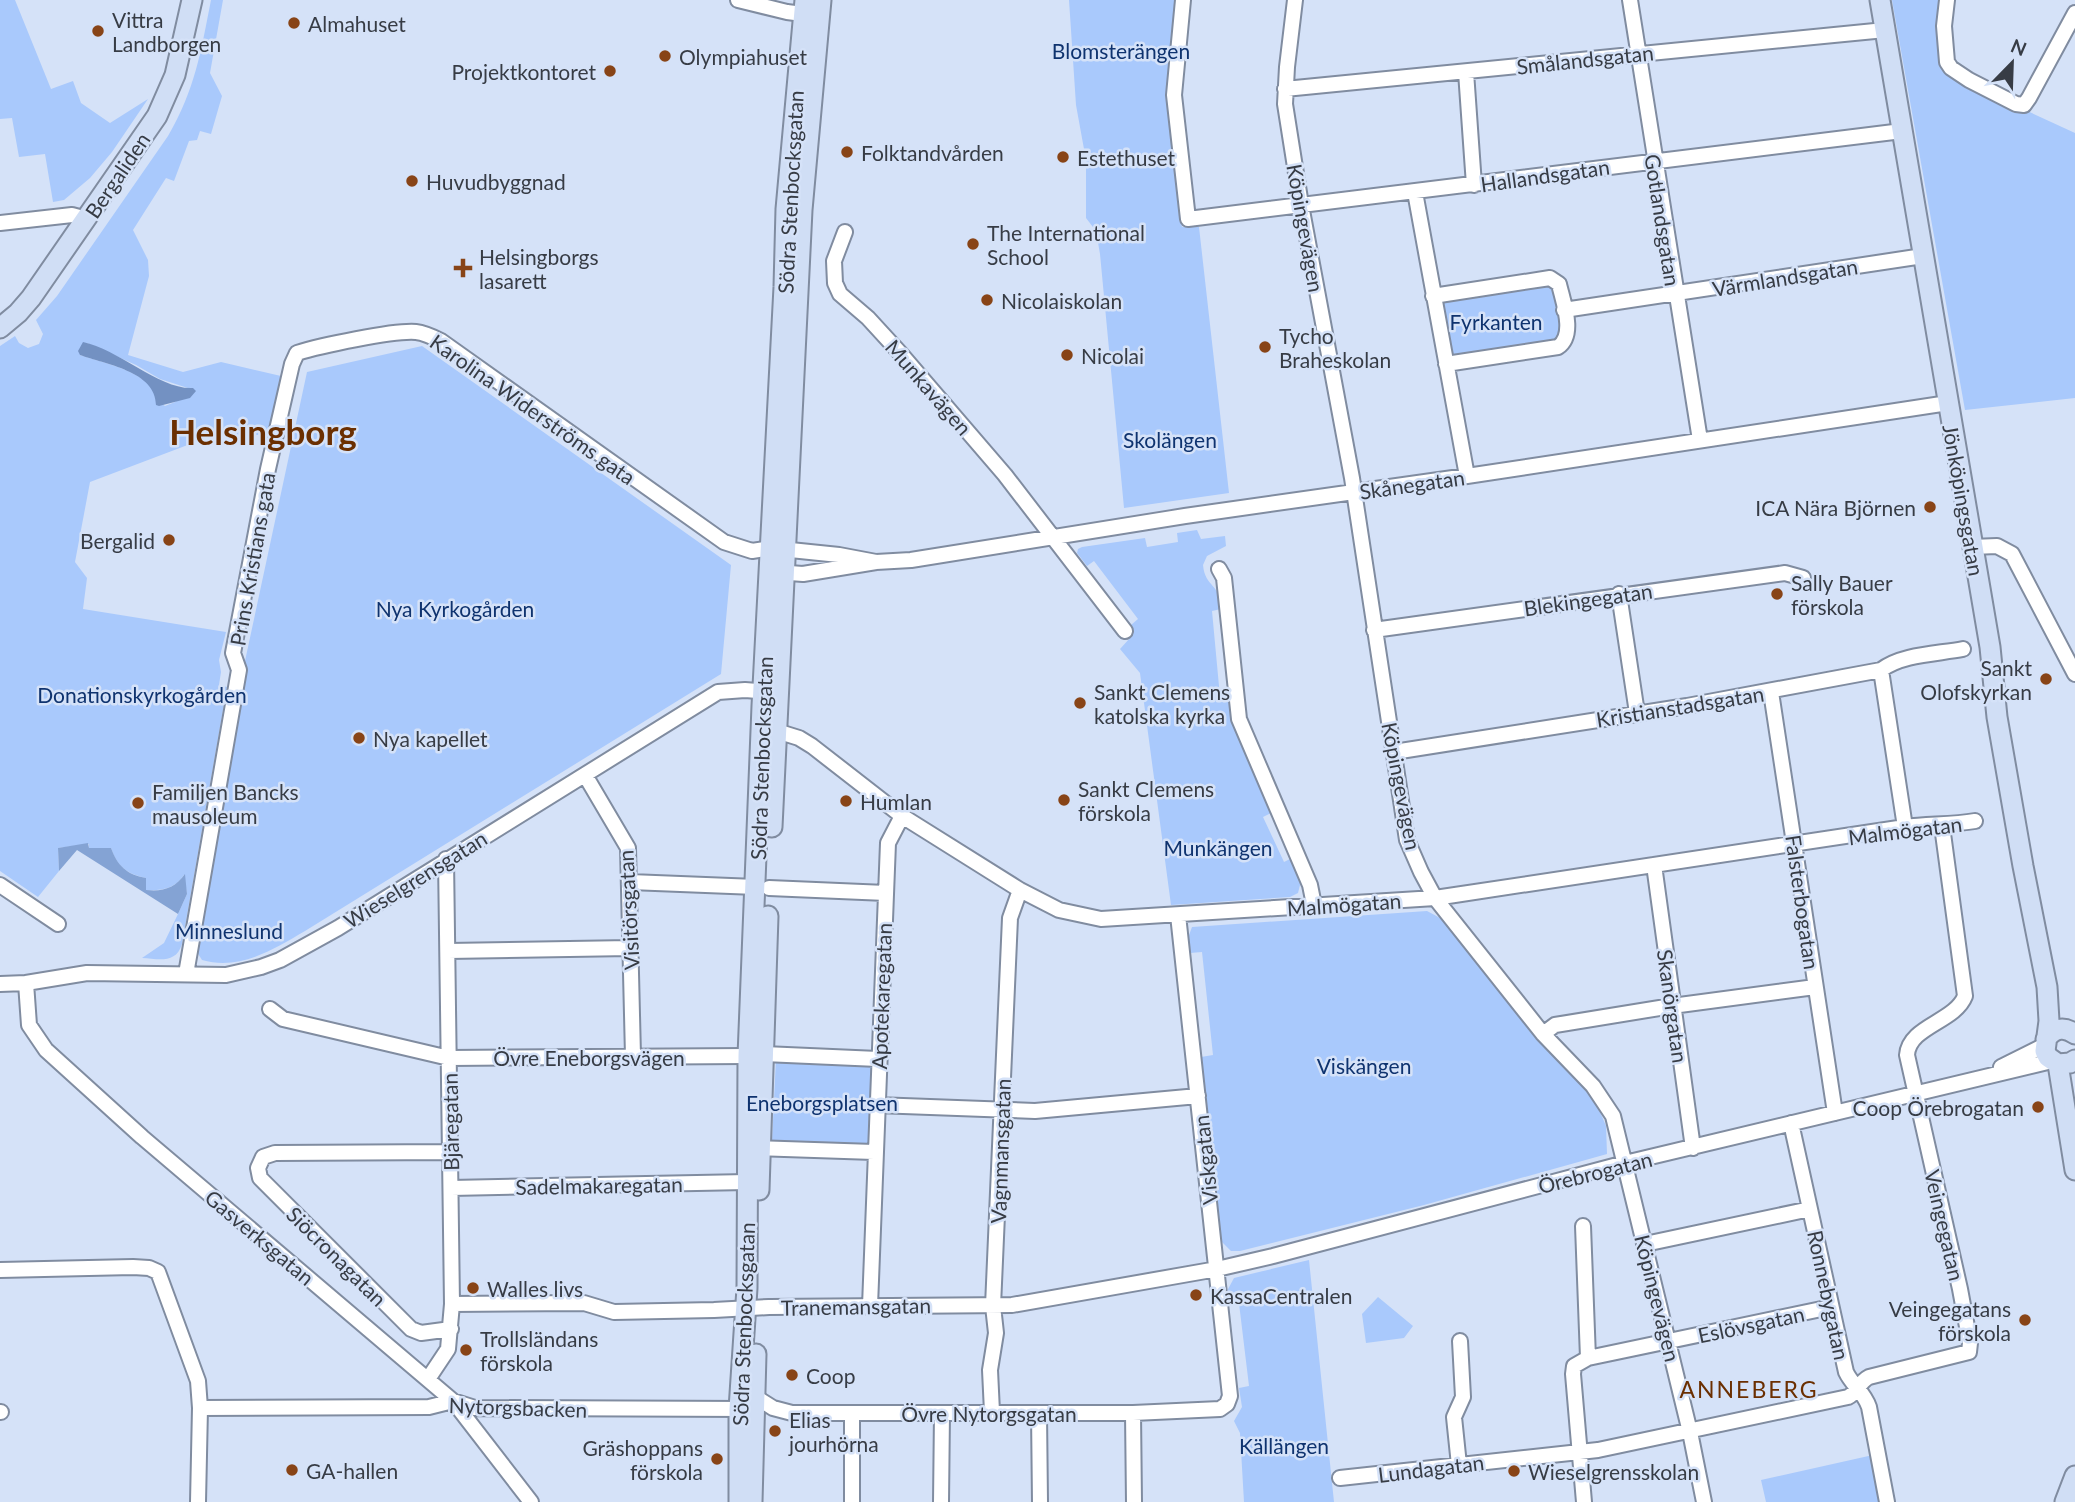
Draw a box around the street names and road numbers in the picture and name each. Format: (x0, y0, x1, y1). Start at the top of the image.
street label: Smålandsgatan (1515, 39, 1655, 79)
street label: Södra Stenbocksgatan (772, 90, 808, 294)
street label: Bergaliden (79, 127, 155, 223)
street label: Gotlandsgatan (1640, 152, 1686, 288)
street label: Hallandsgatan (1479, 154, 1611, 196)
street label: Köpingevägen (1282, 162, 1330, 294)
street label: Värmlandsgatan (1710, 253, 1860, 301)
street label: Karolina Widerströms gata (426, 329, 640, 489)
street label: Munkavägen (881, 334, 977, 440)
street label: Jönköpingsgatan (1938, 422, 1990, 578)
street label: Skånegatan (1358, 464, 1466, 504)
street label: Prins Kristians gata (224, 470, 280, 648)
street label: Blekingegatan (1522, 578, 1654, 620)
street label: Södra Stenbocksgatan (745, 656, 777, 860)
street label: Kristianstadsgatan (1594, 680, 1766, 732)
street label: Köpingevägen (1377, 720, 1427, 852)
street label: Malmögatan (1847, 811, 1963, 849)
street label: Wieselgrensgatan (339, 825, 491, 933)
street label: Falsterbogatan (1781, 833, 1825, 971)
street label: Visitörsgatan (612, 849, 644, 971)
street label: Malmögatan (1286, 888, 1402, 920)
street label: Apotekaregatan (866, 922, 896, 1070)
street label: Skanörgatan (1653, 948, 1693, 1064)
street label: Övre Eneborgsvägen (493, 1045, 685, 1070)
street label: Bjäregatan (437, 1073, 463, 1171)
street label: Vagnmansgatan (985, 1078, 1015, 1224)
street label: Viskgatan (1188, 1114, 1222, 1206)
street label: Örebrogatan (1535, 1146, 1655, 1198)
street label: Veingegatan (1920, 1167, 1970, 1283)
street label: Sadelmakaregatan (515, 1171, 683, 1199)
street label: Gasverksgatan (200, 1184, 320, 1290)
street label: Siöcronagatan (282, 1201, 392, 1311)
street label: Södra Stenbocksgatan (727, 1222, 759, 1426)
street label: Ronnebygatan (1803, 1228, 1855, 1362)
street label: Köpingevägen (1630, 1232, 1686, 1364)
street label: Tranemansgatan (781, 1292, 931, 1320)
street label: Eslövsgatan (1695, 1301, 1807, 1347)
street label: Nytorgsbacken (448, 1392, 588, 1422)
street label: Övre Nytorgsgatan (901, 1401, 1077, 1426)
street label: Lundagatan (1377, 1449, 1485, 1487)

